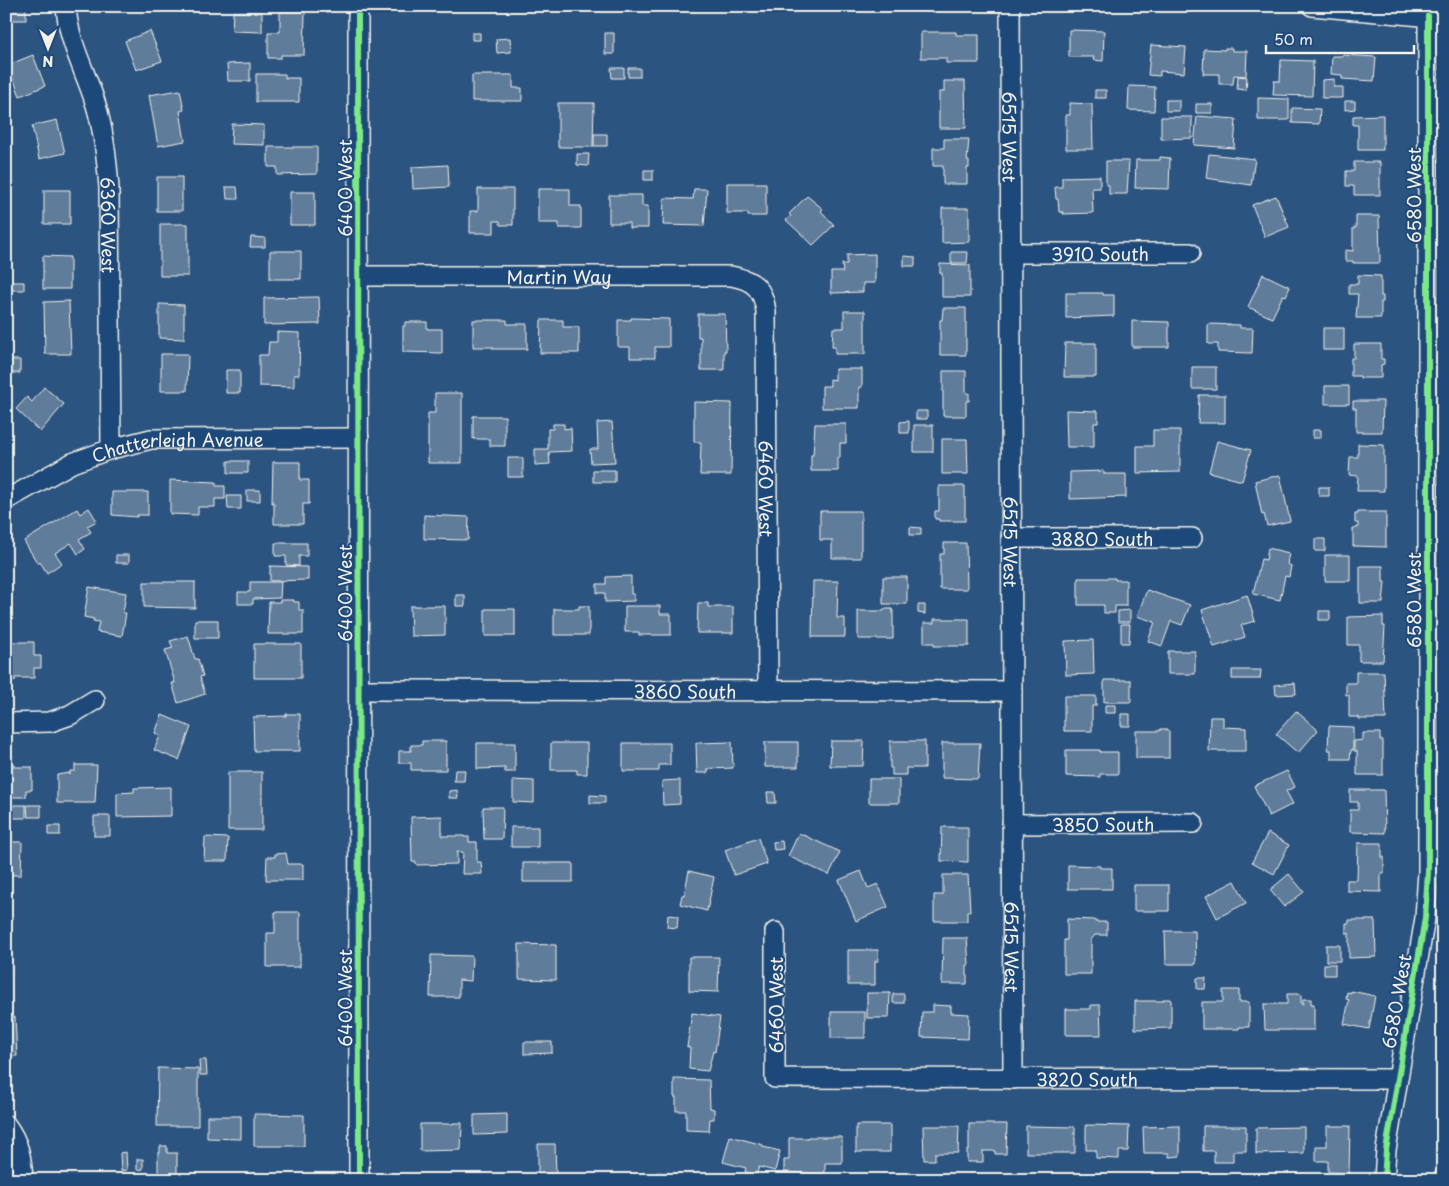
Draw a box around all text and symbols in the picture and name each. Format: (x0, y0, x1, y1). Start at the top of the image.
north arrow (22, 22, 72, 72)
scale bar (1266, 22, 1414, 54)
text: 50 m (1274, 27, 1313, 50)
text: N (42, 51, 54, 72)
street label: 6515 West (997, 91, 1024, 183)
street label: 6400 West (331, 139, 358, 237)
street label: 6580 West (1400, 147, 1427, 243)
street label: 6360 West (95, 176, 123, 273)
street label: 3910 South (1051, 240, 1149, 267)
street label: Martin Way (506, 263, 612, 290)
street label: Chatterleigh Avenue (88, 425, 264, 468)
street label: 6460 West (753, 440, 781, 537)
street label: 6515 West (998, 496, 1025, 588)
street label: 3880 South (1050, 525, 1154, 552)
street label: 6400 West (331, 544, 358, 642)
street label: 6580 West (1400, 552, 1427, 648)
street label: 3860 South (633, 677, 737, 704)
street label: 3850 South (1052, 810, 1154, 837)
street label: 6515 West (999, 901, 1026, 993)
street label: 6400 West (331, 949, 358, 1047)
street label: 6580 West (1374, 951, 1418, 1051)
street label: 6460 West (762, 957, 789, 1053)
street label: 3820 South (1036, 1065, 1138, 1092)

